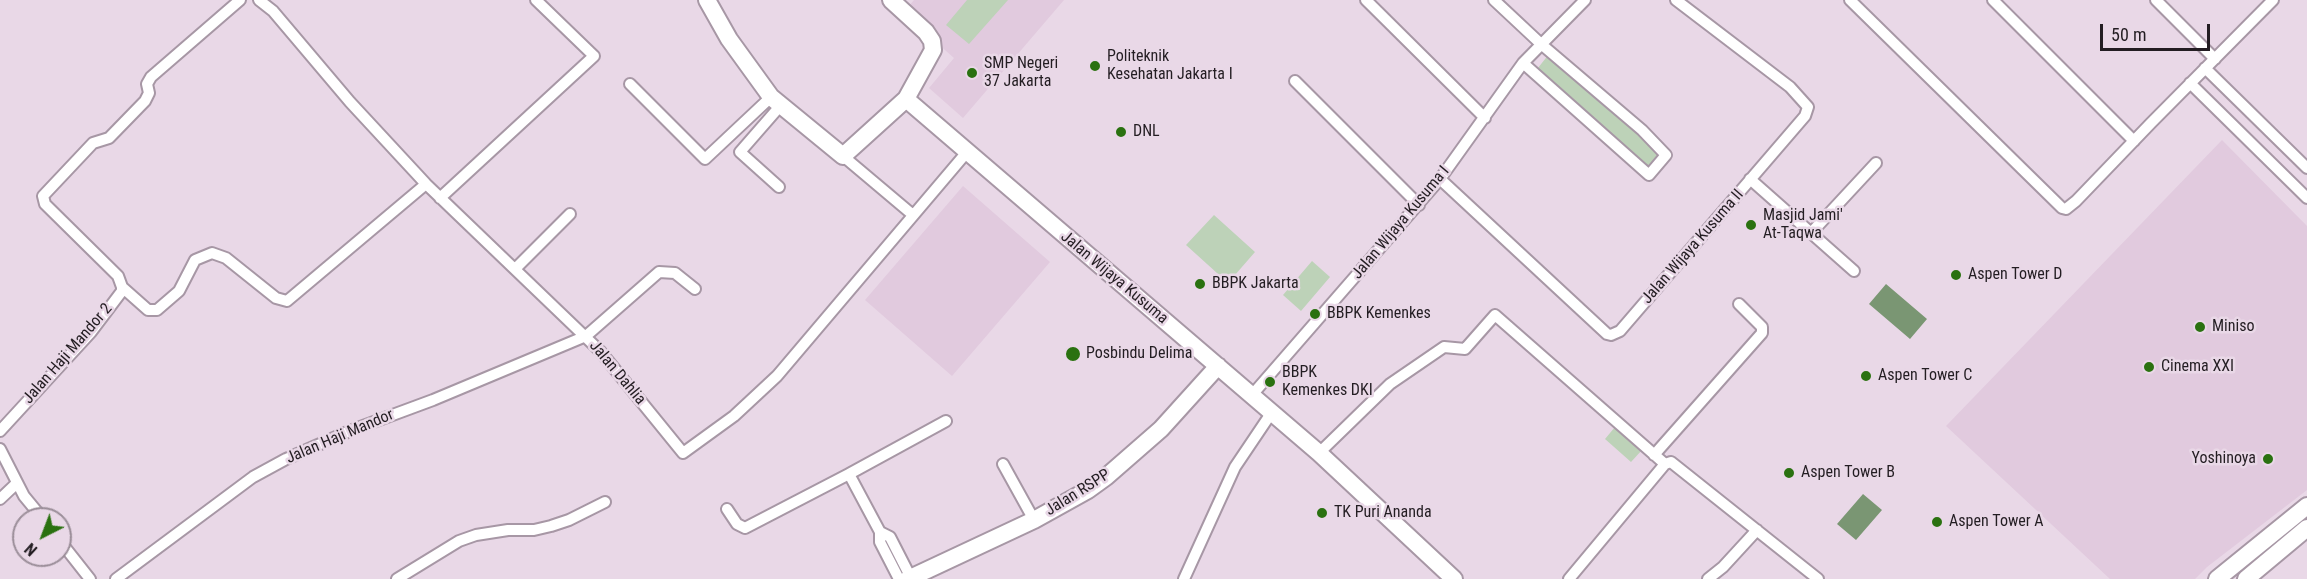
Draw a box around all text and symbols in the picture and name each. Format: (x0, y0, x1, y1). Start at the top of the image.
scale bar (2103, 12, 2212, 50)
text: 50 m (2111, 24, 2146, 45)
place label: Politeknik Kesehatan Jakarta I (1107, 47, 1233, 85)
place label: SMP Negeri 37 Jakarta (984, 54, 1058, 92)
marker: Politeknik Kesehatan Jakarta I (1088, 59, 1102, 73)
marker: SMP Negeri 37 Jakarta (965, 66, 979, 80)
place label: DNL (1133, 122, 1160, 142)
marker: DNL (1114, 125, 1128, 139)
street label: Jalan Wijaya Kusuma I (1348, 163, 1454, 283)
street label: Jalan Wijaya Kusuma II (1638, 186, 1748, 308)
place label: Masjid Jami' At-Taqwa (1763, 206, 1843, 244)
marker: Masjid Jami' At-Taqwa (1744, 218, 1758, 232)
street label: Jalan Wijaya Kusuma (1056, 228, 1172, 328)
place label: Aspen Tower D (1968, 265, 2062, 285)
marker: Aspen Tower D (1949, 268, 1963, 282)
place label: BBPK Jakarta (1212, 274, 1299, 294)
marker: BBPK Jakarta (1193, 277, 1207, 291)
street label: Jalan Haji Mandor 2 (19, 300, 117, 408)
place label: BBPK Kemenkes (1327, 304, 1431, 324)
marker: BBPK Kemenkes (1308, 307, 1322, 321)
place label: Miniso (2212, 317, 2255, 337)
marker: Miniso (2193, 320, 2207, 334)
street label: Jalan Dahlia (585, 337, 649, 409)
place label: Posbindu Delima (1086, 344, 1192, 364)
marker: Posbindu Delima (1064, 345, 1082, 363)
place label: Cinema XXI (2161, 357, 2234, 377)
marker: Cinema XXI (2142, 360, 2156, 374)
place label: BBPK Kemenkes DKI (1282, 363, 1373, 401)
place label: Aspen Tower C (1878, 366, 1972, 386)
marker: Aspen Tower C (1859, 369, 1873, 383)
marker: BBPK Kemenkes DKI (1263, 375, 1277, 389)
street label: Jalan Haji Mandor (283, 406, 397, 468)
place label: Yoshinoya (2192, 449, 2256, 469)
marker: Yoshinoya (2261, 452, 2275, 466)
place label: Aspen Tower B (1801, 463, 1895, 483)
street label: Jalan RSPP (1042, 466, 1114, 520)
marker: Aspen Tower B (1782, 466, 1796, 480)
place label: TK Puri Ananda (1334, 503, 1432, 523)
marker: TK Puri Ananda (1315, 506, 1329, 520)
north arrow (12, 507, 72, 567)
place label: Aspen Tower A (1949, 512, 2044, 532)
marker: Aspen Tower A (1930, 515, 1944, 529)
text: N (21, 539, 41, 560)

